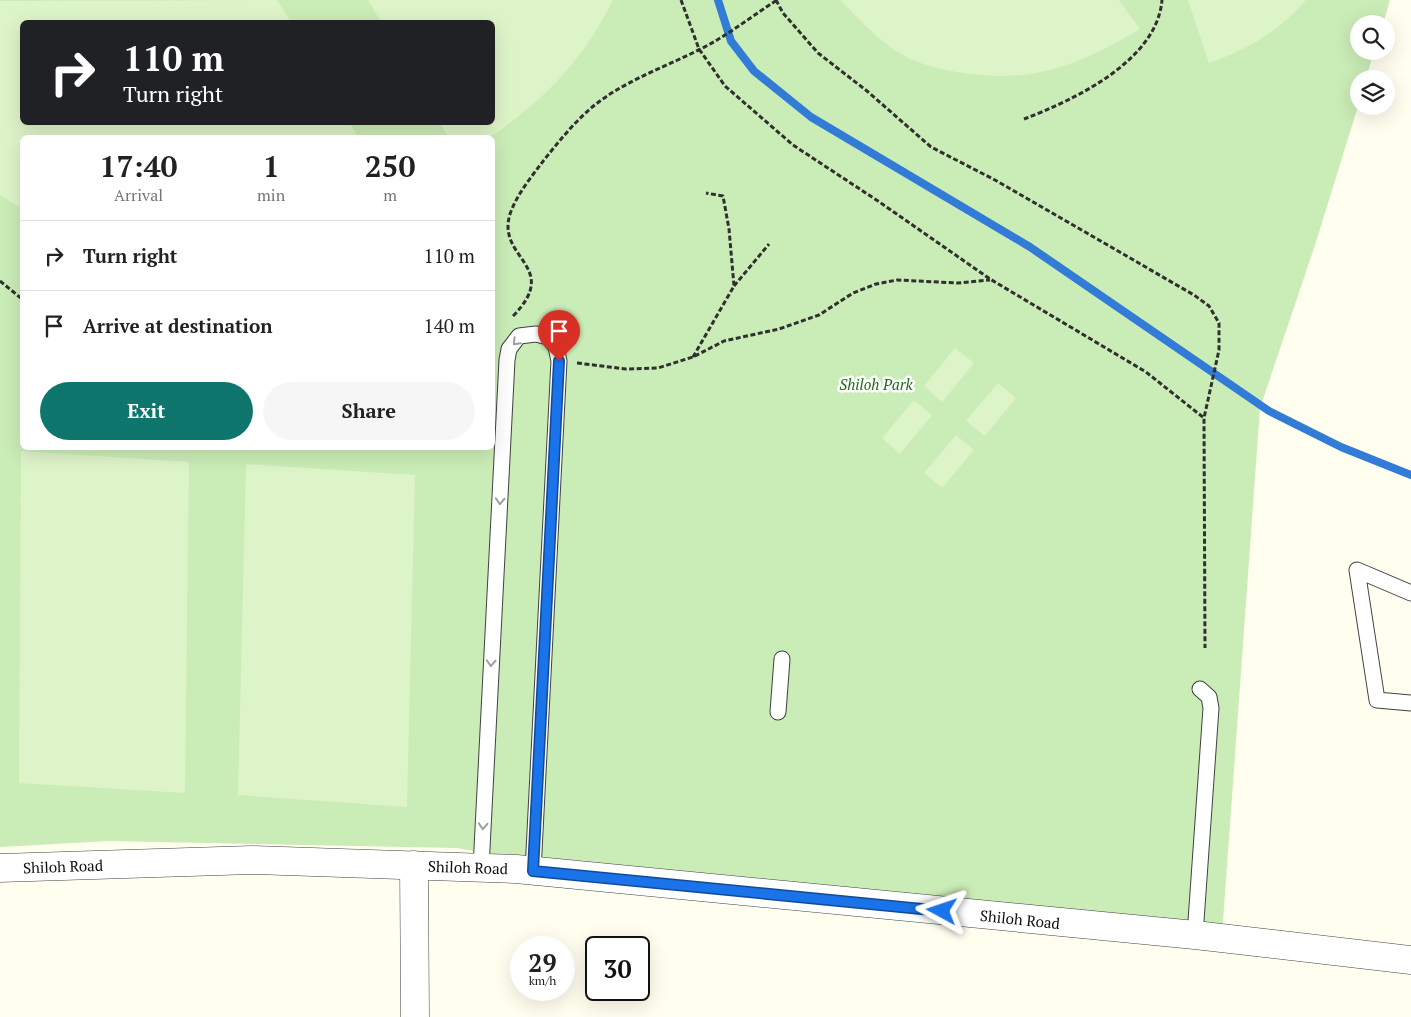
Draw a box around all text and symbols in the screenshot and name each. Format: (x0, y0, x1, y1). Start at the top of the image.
map controls (1350, 15, 1395, 115)
button: search (1350, 15, 1395, 60)
text: 110 m (123, 35, 224, 81)
icon: right (40, 40, 105, 105)
button: layers (1350, 70, 1395, 115)
text: Turn right (123, 79, 223, 108)
text: 17:40 (99, 146, 178, 186)
text: 1 (263, 146, 280, 186)
text: 250 (365, 146, 416, 186)
text: Arrival (114, 184, 163, 206)
text: min (257, 184, 285, 206)
text: m (383, 184, 397, 206)
icon: right (40, 242, 68, 270)
text: Turn right (83, 243, 177, 268)
text: 110 m (424, 243, 475, 268)
pin (538, 310, 580, 361)
icon: arrive (40, 312, 68, 340)
text: Arrive at destination (83, 313, 272, 338)
text: 140 m (424, 313, 475, 338)
icon: arrive (545, 317, 573, 345)
one-way arrow (512, 336, 521, 345)
park label: Shiloh Park (839, 374, 913, 394)
button: Exit (40, 382, 253, 440)
button: Share (263, 382, 475, 440)
one-way arrow (494, 497, 505, 505)
one-way arrow (486, 660, 497, 668)
one-way arrow (478, 822, 489, 830)
street label: Shiloh Road (23, 855, 103, 877)
street label: Shiloh Road (428, 856, 508, 878)
position arrow (915, 884, 967, 936)
street label: Shiloh Road (979, 905, 1061, 933)
speed limit sign: 30 (585, 936, 650, 1001)
text: 29 (528, 946, 557, 979)
text: km/h (529, 973, 556, 988)

